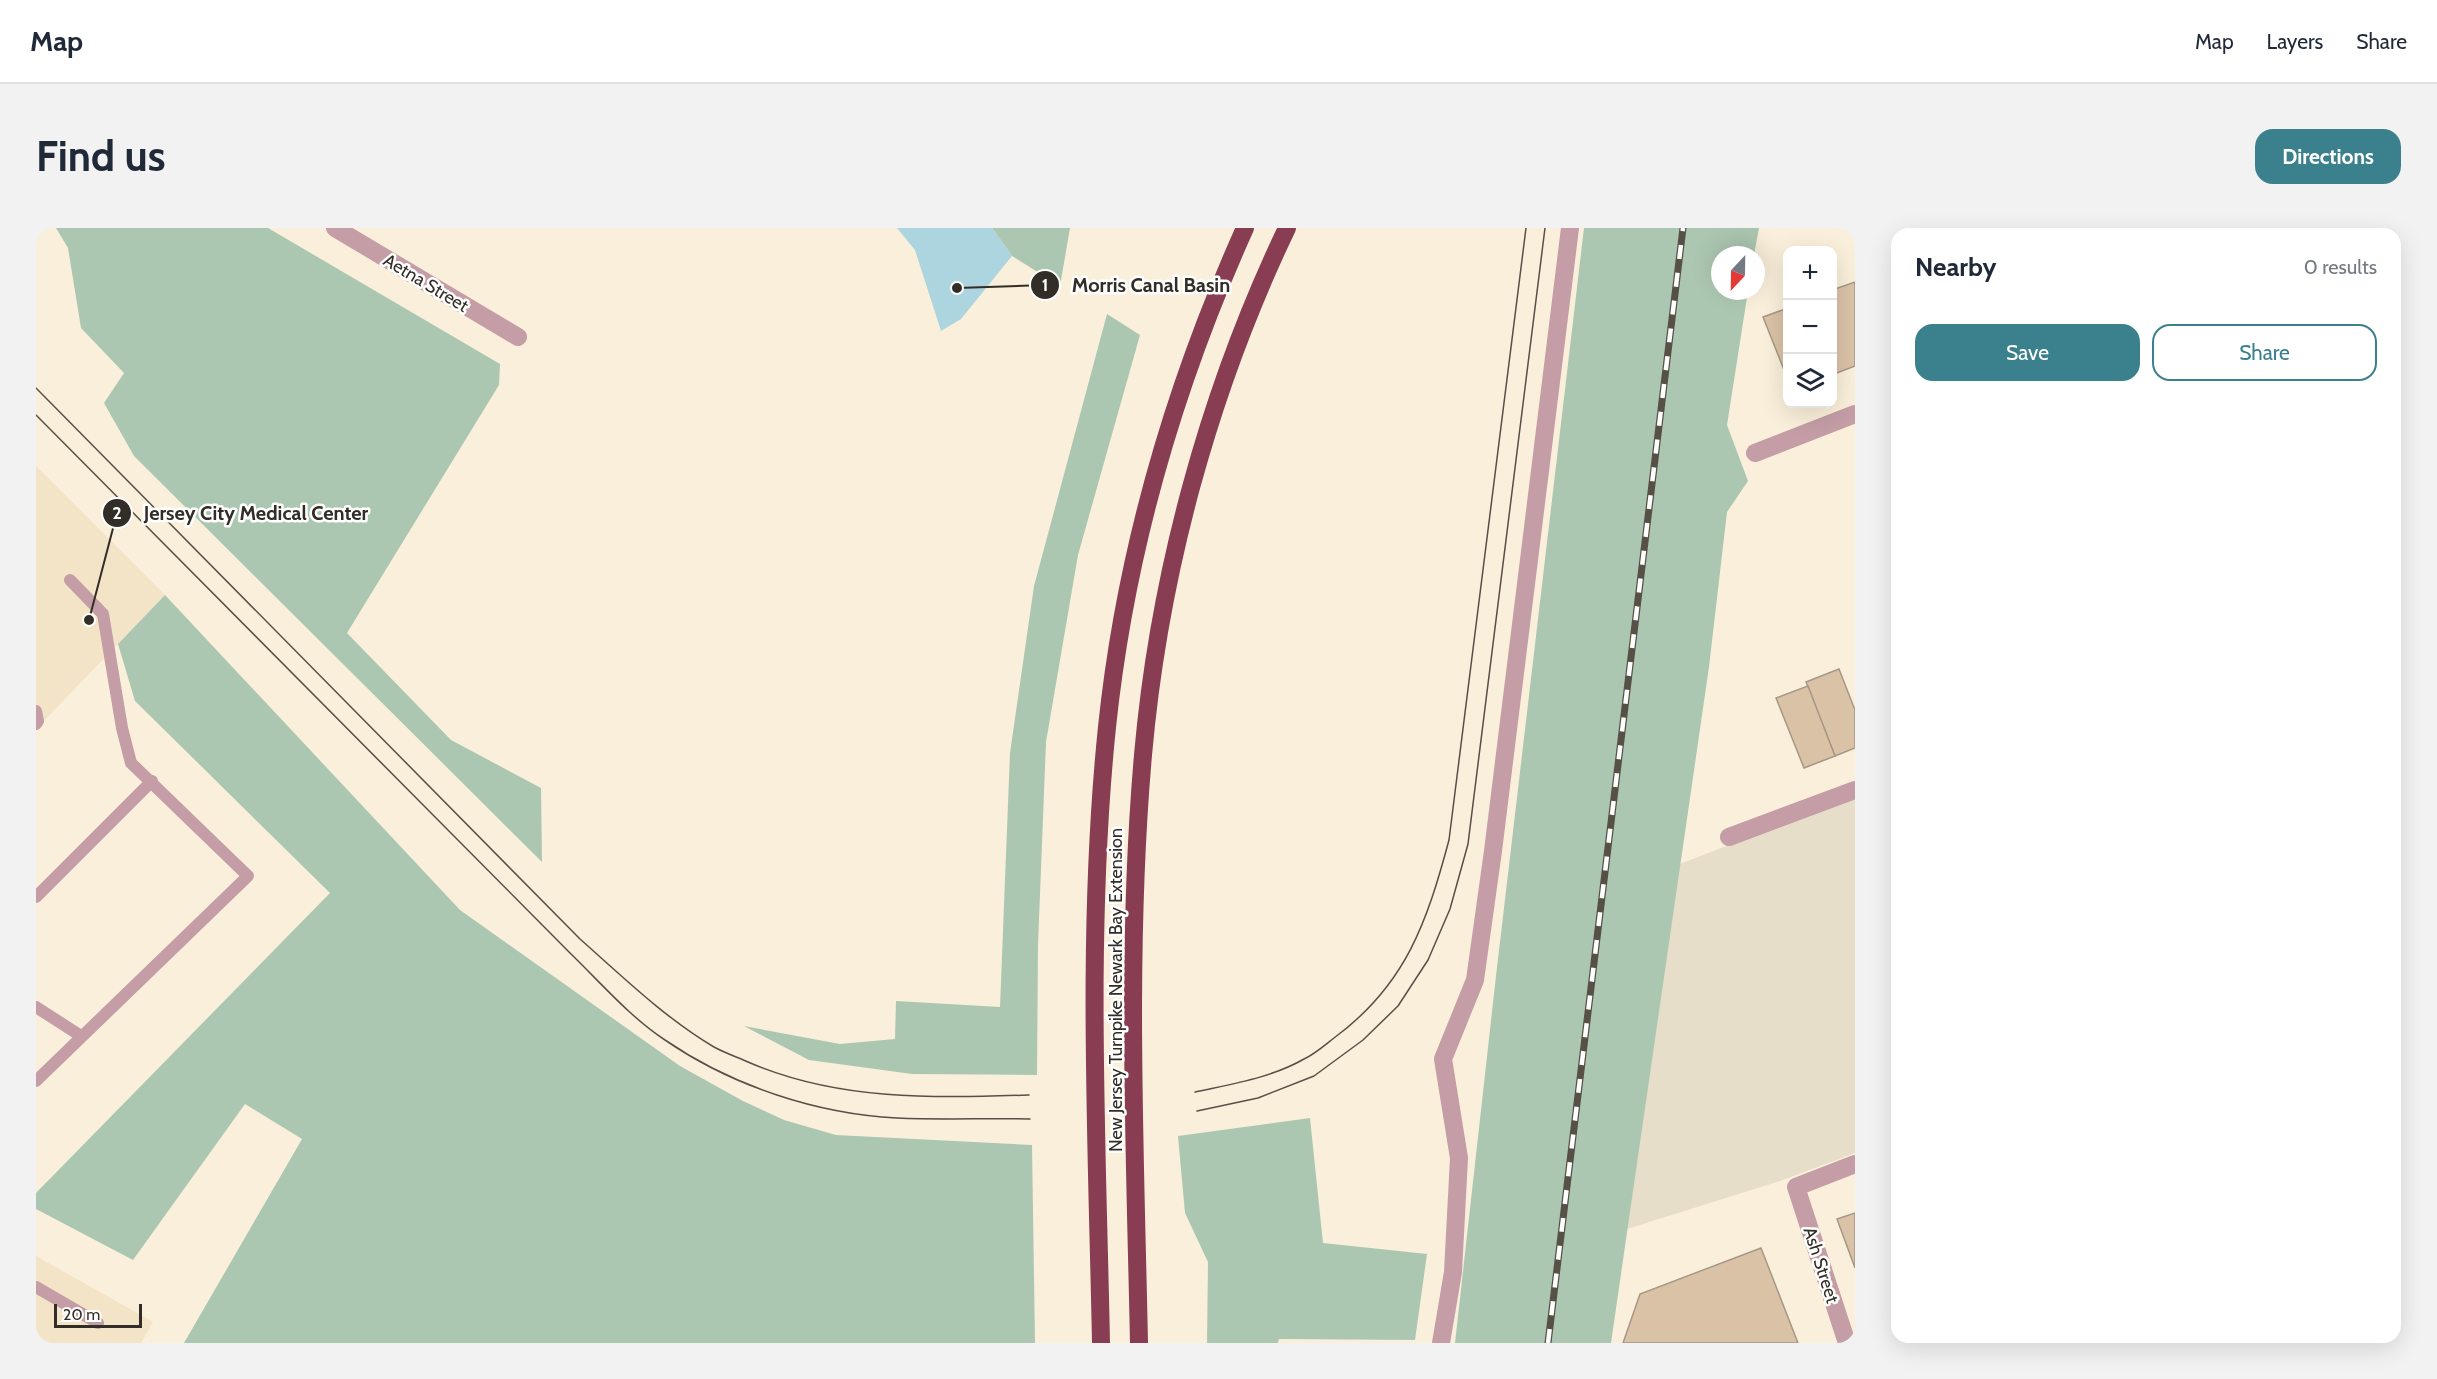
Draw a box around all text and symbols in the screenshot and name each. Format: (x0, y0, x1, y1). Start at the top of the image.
text: Map (30, 24, 83, 58)
text: Map (2195, 29, 2234, 54)
text: Layers (2267, 29, 2323, 54)
text: Share (2356, 29, 2407, 54)
button: Directions (2255, 129, 2401, 184)
text: Find us (36, 130, 165, 182)
north arrow (1711, 246, 1765, 300)
map controls (1783, 246, 1837, 408)
button: + (1783, 246, 1837, 300)
street label: Aetna Street (380, 249, 472, 317)
text: Nearby (1915, 251, 1996, 283)
text: 0 results (2304, 255, 2377, 279)
callout: Morris Canal Basin (1030, 266, 1242, 304)
text: Morris Canal Basin (1072, 273, 1230, 297)
text: 1 (1042, 274, 1048, 296)
button: − (1783, 300, 1837, 354)
button: Save (1915, 324, 2140, 381)
button: Share (2152, 324, 2377, 381)
button: layers (1783, 354, 1837, 408)
callout: Jersey City Medical Center (102, 494, 381, 532)
text: Jersey City Medical Center (143, 501, 369, 525)
text: 2 (112, 502, 122, 524)
street label: New Jersey Turnpike Newark Bay Extension (1105, 828, 1127, 1152)
street label: Ash Street (1798, 1224, 1844, 1306)
scale bar (54, 1301, 142, 1328)
text: 20 m (63, 1305, 100, 1324)

